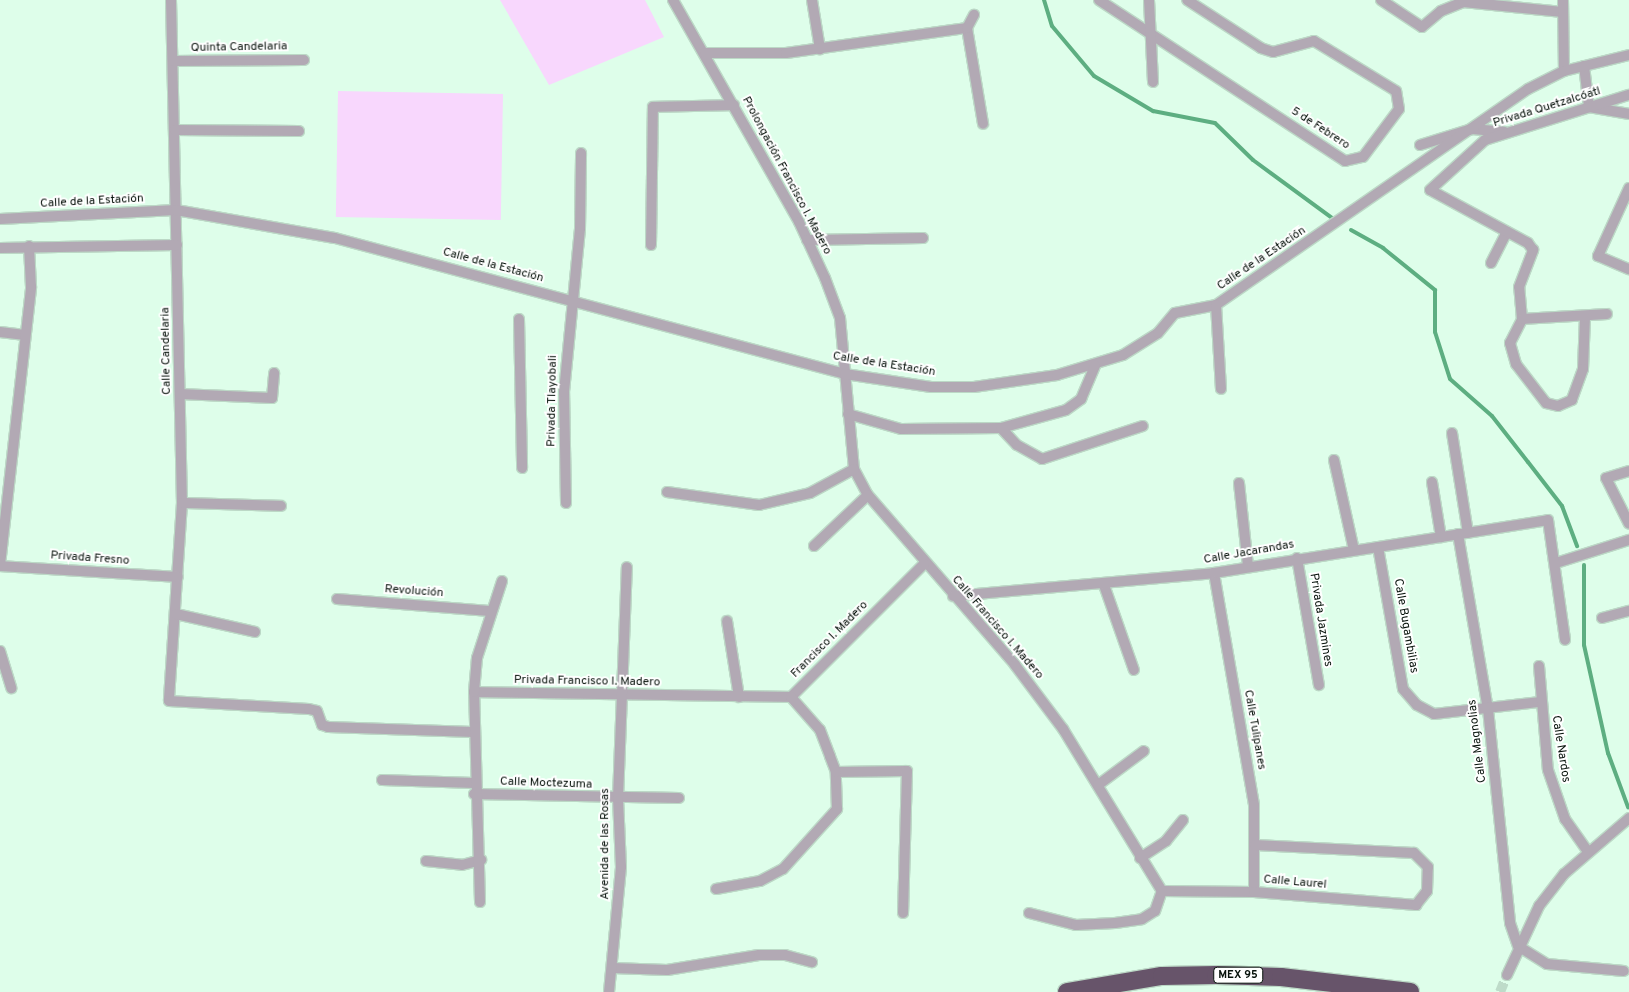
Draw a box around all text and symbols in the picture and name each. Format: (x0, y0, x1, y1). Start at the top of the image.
street label: Quinta Candelaria (191, 40, 287, 56)
street label: Privada Quetzalcóatl (1492, 85, 1602, 131)
street label: Prolongación Francisco I. Madero (738, 95, 834, 257)
street label: 5 de Febrero (1288, 105, 1352, 153)
street label: Calle de la Estación (40, 192, 144, 212)
street label: Calle de la Estación (1215, 224, 1309, 294)
street label: Calle de la Estación (441, 246, 545, 286)
street label: Calle Candelaria (159, 307, 175, 395)
street label: Calle de la Estación (832, 350, 936, 380)
street label: Privada Tlayobali (545, 355, 561, 447)
street label: Calle Jacarandas (1203, 538, 1295, 568)
street label: Privada Fresno (50, 549, 130, 569)
street label: Privada Jazmines (1305, 572, 1335, 668)
street label: Calle Francisco I. Madero (948, 573, 1046, 683)
street label: Calle Bugambilias (1390, 578, 1420, 674)
street label: Revolución (384, 583, 444, 601)
street label: Francisco I. Madero (789, 599, 871, 681)
street label: Privada Francisco I. Madero (514, 674, 660, 690)
street label: Calle Tulipanes (1240, 689, 1268, 771)
street label: Calle Magnolias (1466, 698, 1490, 784)
street label: Calle Nardos (1548, 715, 1572, 783)
street label: Calle Moctezuma (500, 775, 592, 793)
street label: Avenida de las Rosas (599, 788, 613, 900)
street label: Calle Laurel (1263, 873, 1327, 893)
road number: MEX 95 (1213, 966, 1263, 984)

